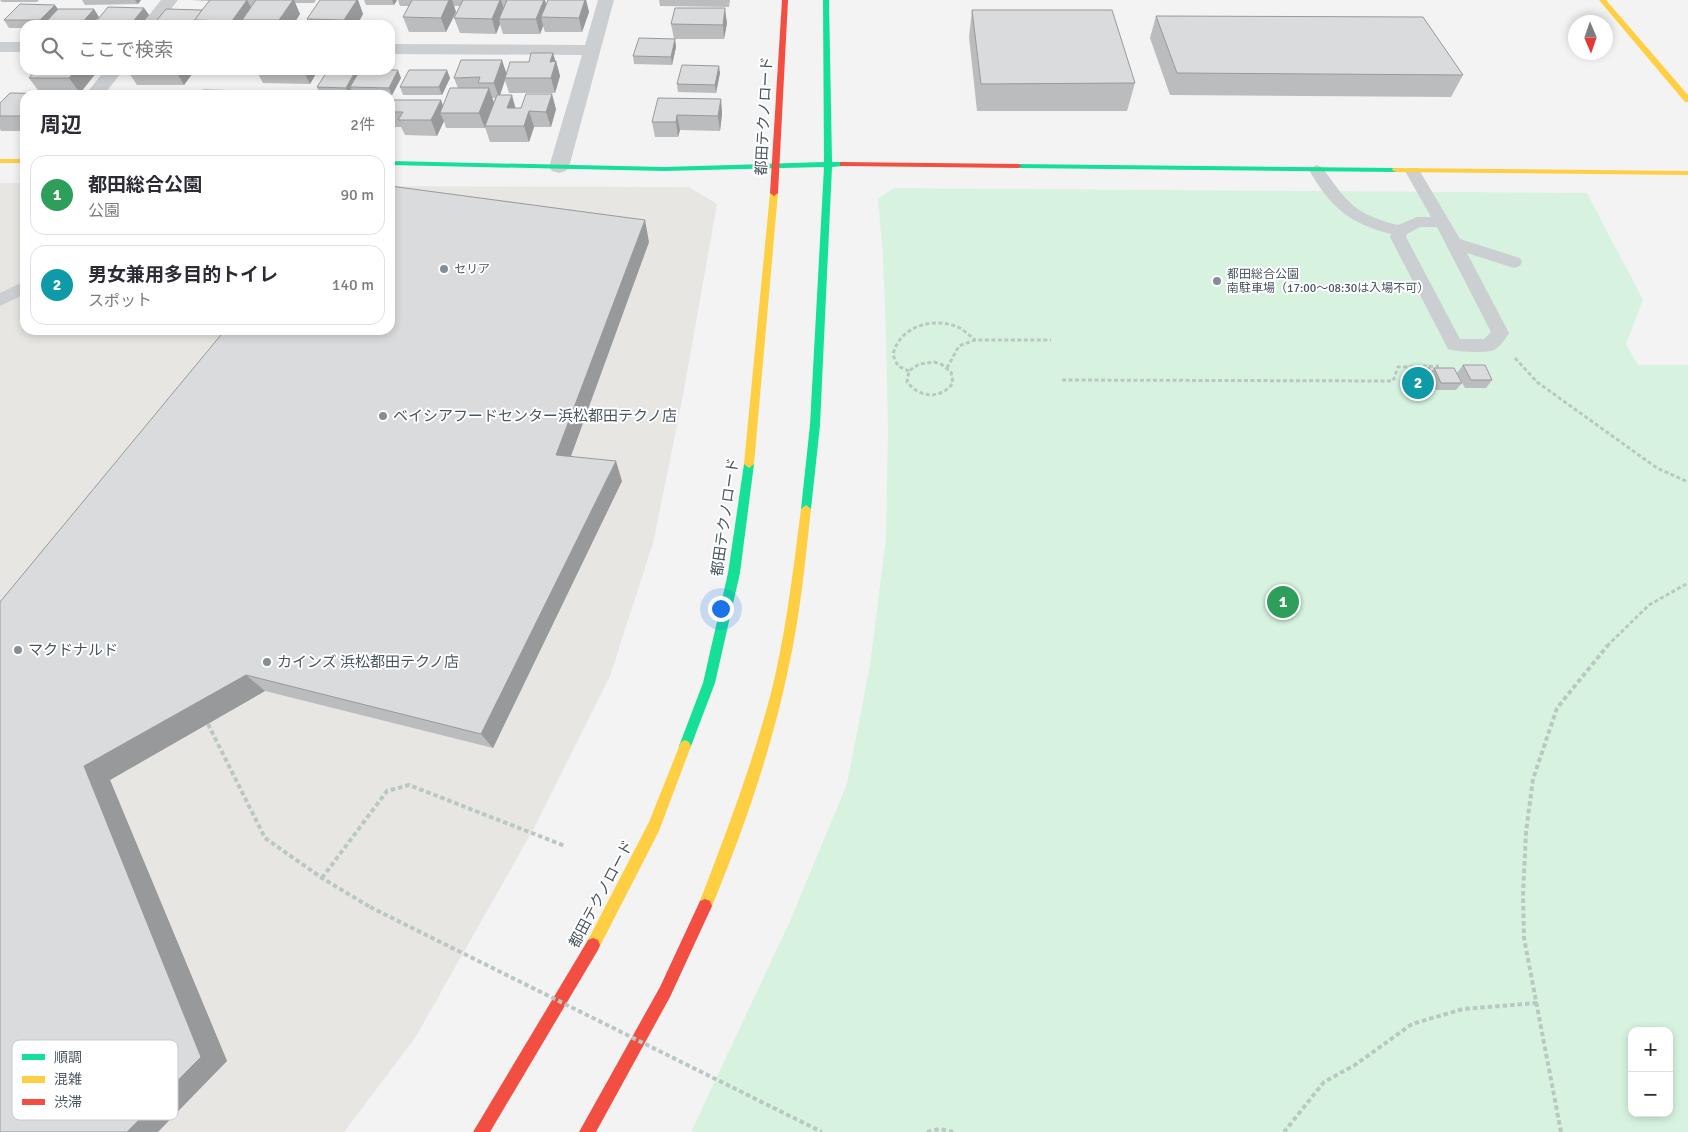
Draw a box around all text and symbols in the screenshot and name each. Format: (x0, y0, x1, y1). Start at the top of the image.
north arrow (1568, 15, 1613, 60)
search box (20, 20, 395, 75)
icon: search (38, 34, 66, 62)
text: ここで検索 (78, 38, 173, 62)
street label: 都田テクノロード (752, 56, 776, 176)
text: 周辺 (40, 112, 82, 138)
text: 2件 (350, 115, 375, 135)
text: 都田総合公園 (88, 173, 202, 197)
text: 1 (53, 185, 61, 205)
text: 90 m (340, 185, 374, 205)
text: 公園 (88, 201, 120, 221)
place label: セリア (454, 262, 490, 277)
text: 男女兼用多目的トイレ (88, 263, 278, 287)
marker: セリア (438, 263, 450, 275)
place label: 都田総合公園 南駐車場（17:00～08:30は入場不可） (1227, 267, 1429, 296)
text: 2 (53, 275, 61, 295)
text: 140 m (332, 275, 374, 295)
marker: 都田総合公園 南駐車場（17:00～08:30は入場不可） (1211, 275, 1223, 287)
text: スポット (88, 291, 152, 311)
pin: 2 (1402, 364, 1434, 402)
place label: ベイシアフードセンター浜松都田テクノ店 (393, 407, 677, 425)
marker: ベイシアフードセンター浜松都田テクノ店 (377, 410, 389, 422)
street label: 都田テクノロード (708, 457, 742, 577)
pin: 1 (1267, 583, 1299, 621)
your location (708, 596, 734, 622)
place label: マクドナルド (28, 641, 118, 659)
marker: マクドナルド (12, 644, 24, 656)
place label: カインズ 浜松都田テクノ店 (277, 653, 459, 671)
marker: カインズ 浜松都田テクノ店 (261, 656, 273, 668)
street label: 都田テクノロード (565, 837, 637, 951)
map controls (1628, 1027, 1673, 1117)
button: + (1628, 1027, 1673, 1072)
legend (12, 1040, 178, 1120)
text: 順調 (54, 1049, 82, 1066)
text: 混雑 (54, 1071, 82, 1088)
button: − (1628, 1072, 1673, 1117)
text: 渋滞 (54, 1094, 82, 1111)

